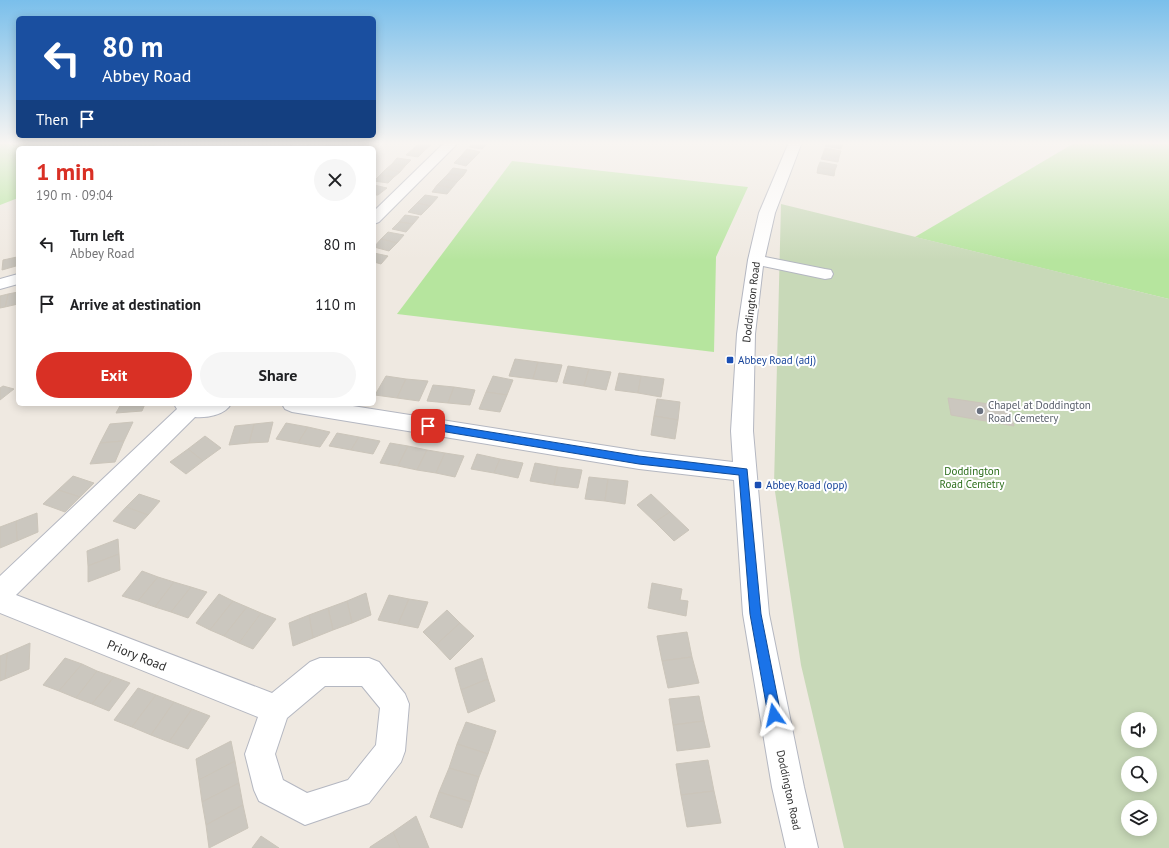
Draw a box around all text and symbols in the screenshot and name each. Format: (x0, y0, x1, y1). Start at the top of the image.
text: 80 m (102, 28, 163, 65)
icon: left (36, 32, 88, 84)
text: Abbey Road (102, 64, 191, 87)
icon: arrive (76, 108, 98, 130)
text: Then (36, 110, 68, 129)
text: 1 min (36, 156, 95, 187)
button: close (314, 159, 356, 201)
text: 190 m · 09:04 (36, 187, 113, 204)
text: Turn left (70, 226, 124, 245)
icon: left (36, 233, 58, 255)
text: 80 m (323, 235, 356, 254)
text: Abbey Road (70, 245, 135, 262)
street label: Doddington Road (739, 261, 763, 343)
icon: arrive (36, 293, 58, 315)
text: Arrive at destination (70, 295, 201, 314)
text: 110 m (315, 295, 356, 314)
button: Exit (36, 352, 192, 398)
button: Share (200, 352, 356, 398)
place label: Abbey Road (adj) (738, 353, 816, 367)
marker: Abbey Road (adj) (725, 355, 735, 365)
place label: Chapel at Doddington Road Cemetery (988, 398, 1091, 425)
marker: Chapel at Doddington Road Cemetery (975, 406, 985, 416)
pin (411, 409, 445, 443)
icon: arrive (417, 415, 439, 437)
park label: Doddington Road Cemetry (940, 464, 1005, 491)
place label: Abbey Road (opp) (766, 478, 847, 492)
marker: Abbey Road (opp) (753, 480, 763, 490)
street label: Priory Road (105, 636, 169, 675)
position arrow (753, 694, 795, 736)
map controls (1121, 712, 1157, 836)
button: sound (1121, 712, 1157, 748)
street label: Doddington Road (774, 749, 804, 831)
button: search (1121, 756, 1157, 792)
button: layers (1121, 800, 1157, 836)

